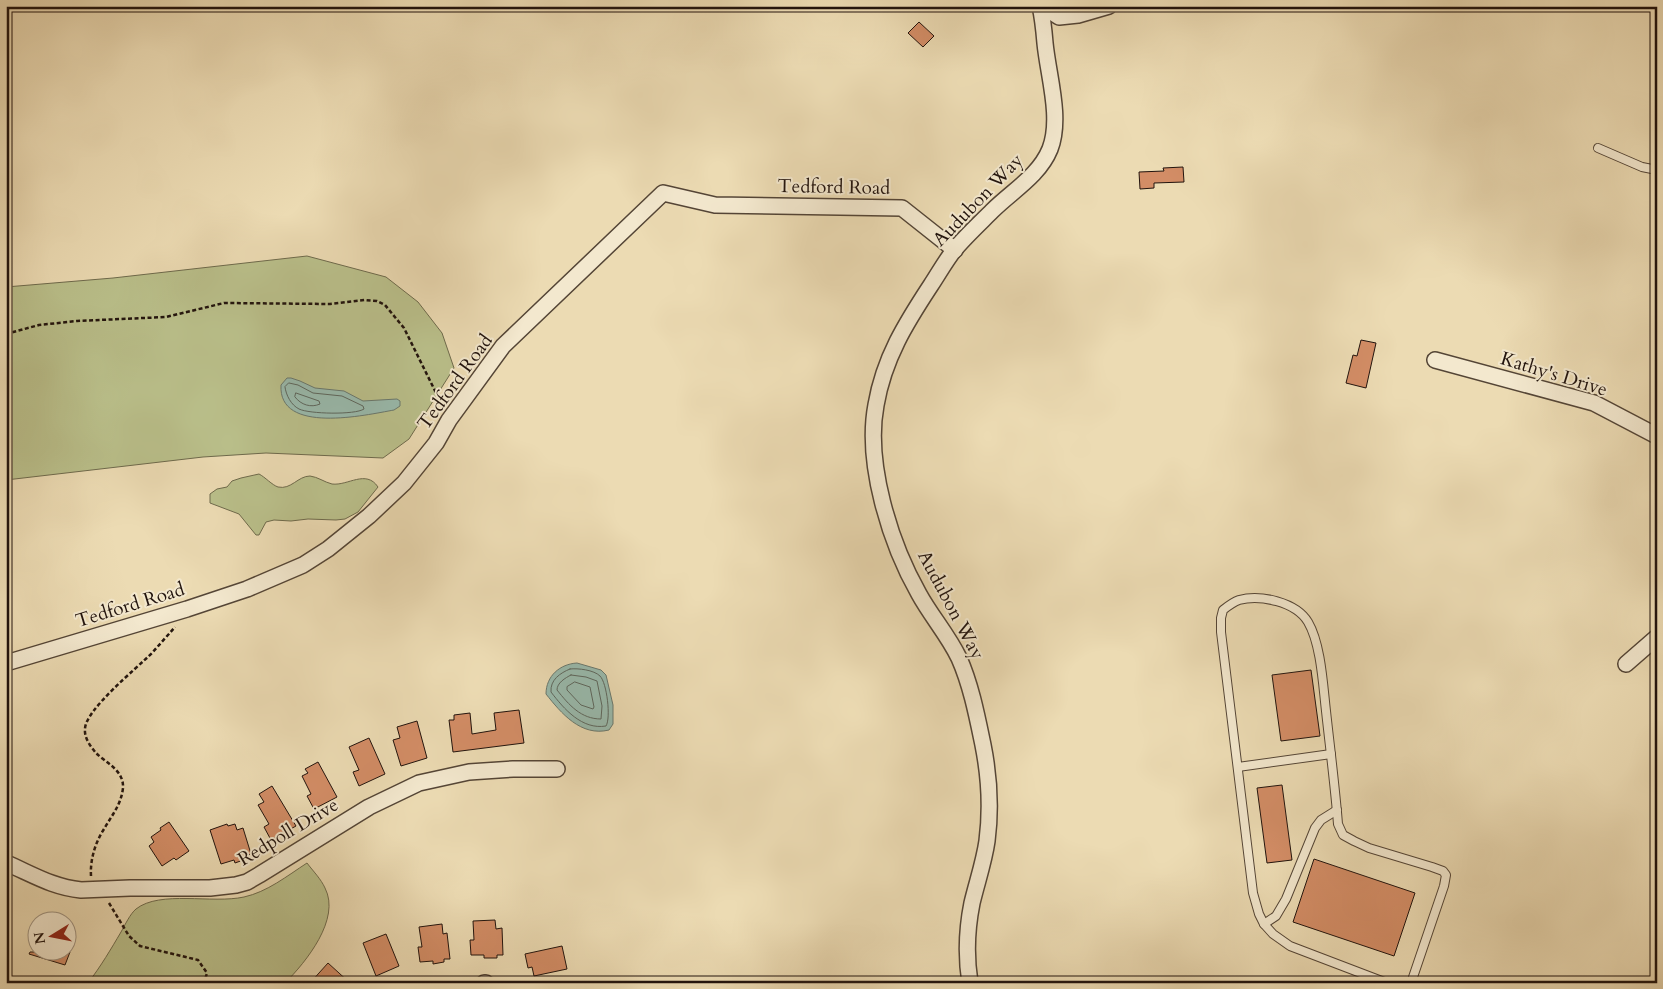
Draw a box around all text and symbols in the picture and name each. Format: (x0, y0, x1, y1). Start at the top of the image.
street label: Audubon Way (927, 148, 1029, 252)
street label: Tedford Road (777, 173, 891, 201)
street label: Tedford Road (411, 329, 499, 435)
street label: Kathy's Drive (1497, 345, 1611, 403)
street label: Audubon Way (911, 546, 991, 664)
street label: Tedford Road (72, 576, 188, 634)
street label: Redpoll Drive (233, 792, 343, 872)
north arrow (28, 912, 78, 962)
text: N (29, 931, 50, 946)

